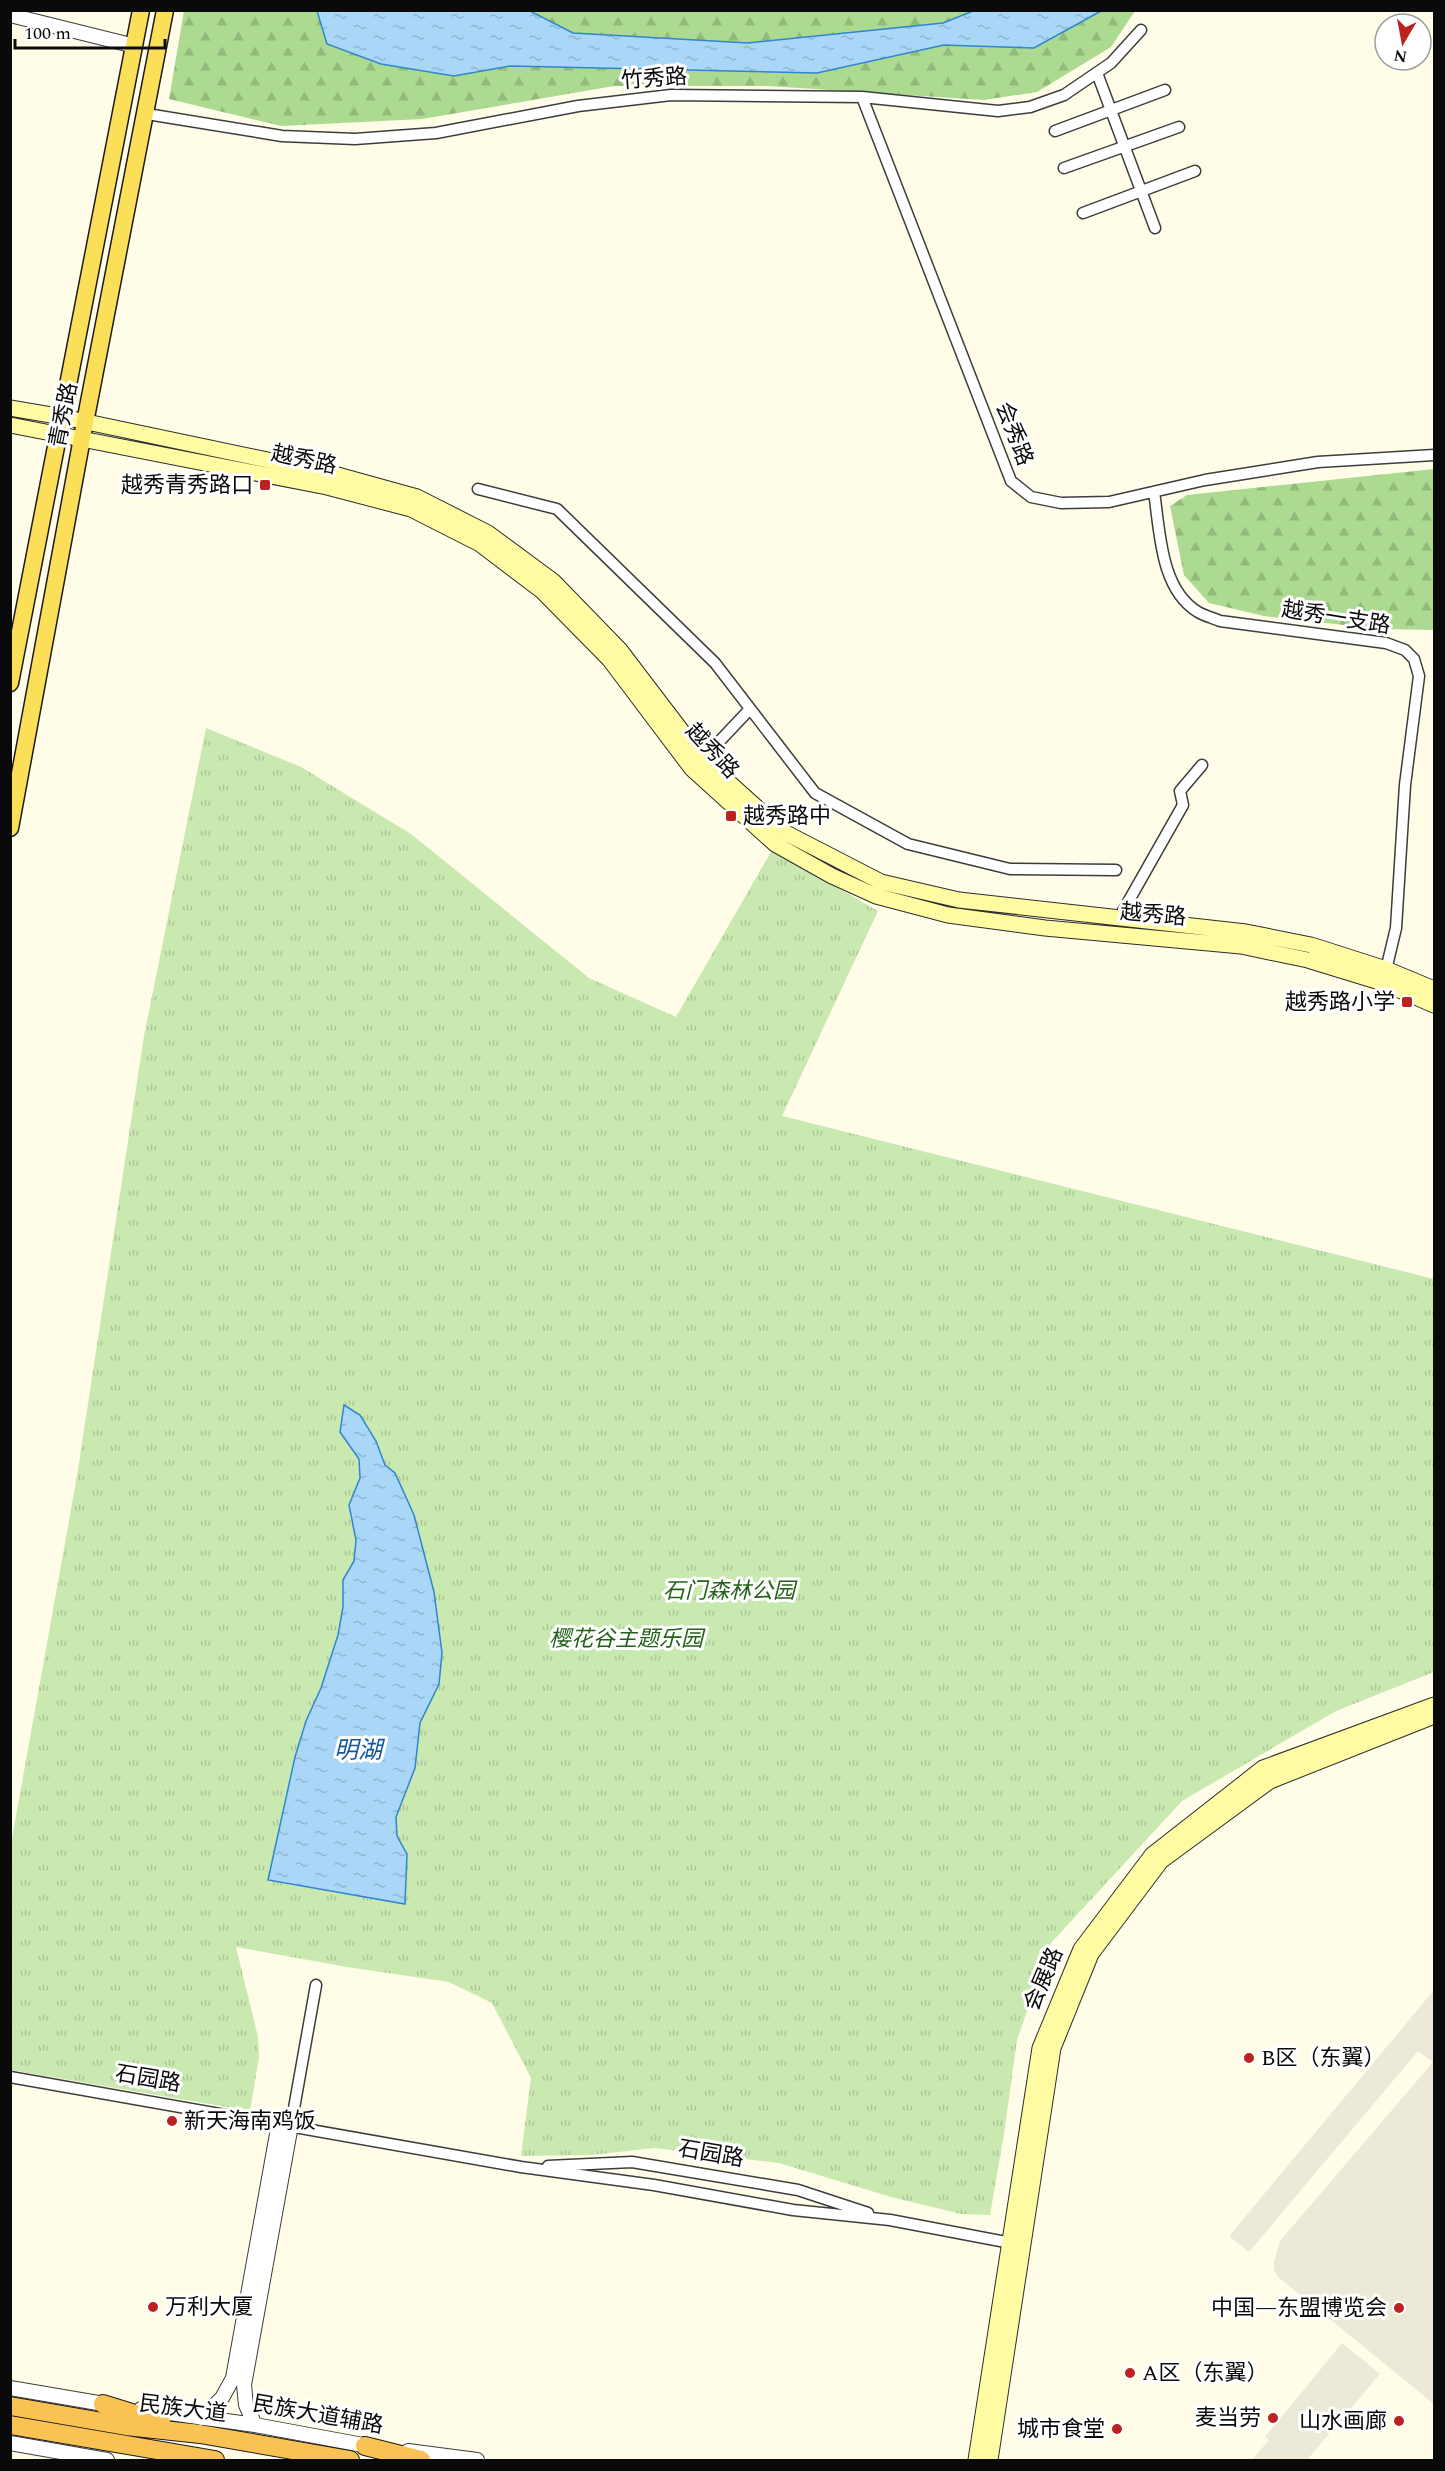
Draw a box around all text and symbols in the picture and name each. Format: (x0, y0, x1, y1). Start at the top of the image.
scale bar (15, 12, 165, 50)
north arrow (1373, 12, 1433, 72)
text: 100 m (24, 20, 71, 47)
text: N (1392, 43, 1409, 69)
street label: 竹秀路 (620, 60, 688, 98)
street label: 青秀路 (42, 379, 86, 451)
street label: 会秀路 (987, 397, 1041, 471)
street label: 越秀路 (268, 437, 340, 483)
place label: 越秀青秀路口 (121, 469, 253, 502)
marker: 越秀青秀路口 (258, 478, 272, 492)
street label: 越秀一支路 (1279, 593, 1393, 643)
street label: 越秀路 (677, 716, 747, 786)
place label: 越秀路中 (743, 800, 831, 833)
marker: 越秀路中 (724, 809, 738, 823)
street label: 越秀路 (1119, 896, 1187, 934)
place label: 越秀路小学 (1285, 986, 1395, 1019)
marker: 越秀路小学 (1400, 995, 1414, 1009)
park label: 石门森林公园 (663, 1575, 798, 1608)
park label: 樱花谷主题乐园 (549, 1623, 706, 1656)
water label: 明湖 (334, 1733, 386, 1769)
street label: 会展路 (1016, 1942, 1072, 2016)
place label: B区（东翼） (1261, 2042, 1385, 2075)
marker: B区（东翼） (1242, 2051, 1256, 2065)
street label: 石园路 (113, 2057, 183, 2101)
place label: 新天海南鸡饭 (184, 2105, 316, 2138)
marker: 新天海南鸡饭 (165, 2114, 179, 2128)
street label: 石园路 (676, 2132, 746, 2176)
place label: 万利大厦 (165, 2291, 253, 2324)
place label: 中国—东盟博览会 (1211, 2292, 1387, 2325)
marker: 万利大厦 (146, 2300, 160, 2314)
marker: 中国—东盟博览会 (1392, 2301, 1406, 2315)
place label: A区（东翼） (1142, 2357, 1269, 2390)
marker: A区（东翼） (1123, 2366, 1137, 2380)
street label: 民族大道 (137, 2387, 229, 2431)
street label: 民族大道辅路 (250, 2387, 386, 2443)
place label: 麦当劳 (1195, 2402, 1261, 2435)
place label: 山水画廊 (1299, 2405, 1387, 2438)
marker: 麦当劳 (1266, 2411, 1280, 2425)
place label: 城市食堂 (1017, 2413, 1105, 2446)
marker: 山水画廊 (1392, 2414, 1406, 2428)
marker: 城市食堂 (1110, 2422, 1124, 2436)

